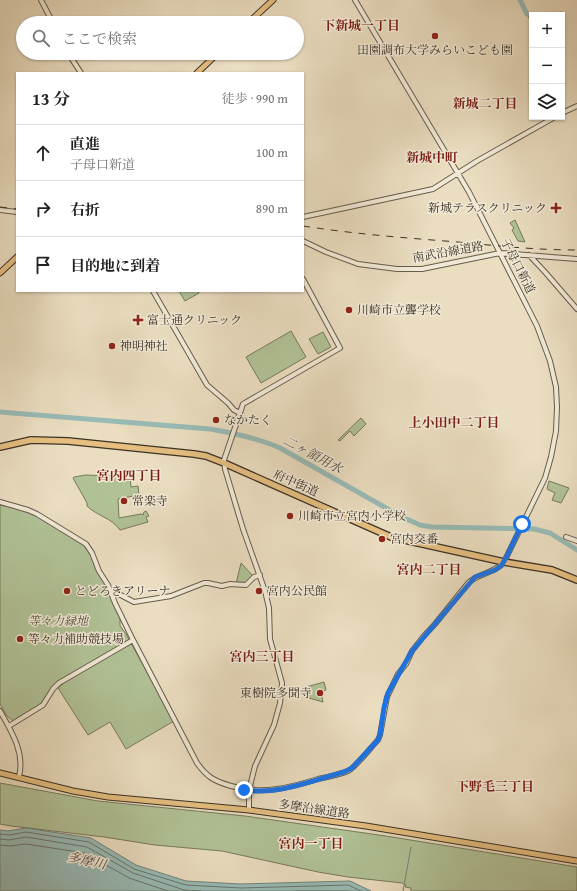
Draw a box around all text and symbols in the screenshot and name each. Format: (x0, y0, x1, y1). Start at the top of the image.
map controls (529, 12, 565, 120)
button: + (529, 12, 565, 48)
search box (16, 16, 304, 60)
district label: 下新城一丁目 (322, 16, 400, 35)
icon: search (30, 27, 52, 49)
text: ここで検索 (62, 28, 137, 49)
marker: 田園調布大学みらいこども園 (430, 31, 440, 41)
place label: 田園調布大学みらいこども園 (357, 41, 513, 58)
button: − (529, 48, 565, 84)
button: layers (529, 84, 565, 120)
text: 13 分 (32, 86, 70, 111)
text: 徒歩 · 990 m (222, 89, 288, 108)
district label: 新城二丁目 (452, 94, 518, 113)
text: 直進 (70, 133, 100, 154)
icon: ahead (32, 142, 54, 164)
text: 100 m (256, 143, 288, 162)
district label: 新城中町 (406, 148, 458, 167)
text: 子母口新道 (70, 155, 135, 174)
icon: right (32, 198, 54, 220)
text: 右折 (70, 199, 100, 220)
text: 890 m (256, 199, 288, 218)
place label: 新城テラスクリニック (428, 199, 547, 216)
marker: 新城テラスクリニック (550, 202, 562, 214)
street label: 子母口新道 (497, 235, 540, 296)
street label: 南武沿線道路 (411, 237, 485, 266)
icon: arrive (32, 254, 54, 276)
text: 目的地に到着 (70, 255, 160, 276)
place label: 川崎市立聾学校 (357, 301, 441, 318)
marker: 川崎市立聾学校 (344, 305, 354, 315)
place label: 富士通クリニック (147, 311, 242, 328)
marker: 富士通クリニック (132, 314, 144, 326)
place label: 神明神社 (120, 337, 168, 354)
marker: 神明神社 (107, 341, 117, 351)
place label: なかたく (224, 411, 272, 428)
district label: 上小田中二丁目 (408, 413, 500, 432)
marker: なかたく (211, 415, 221, 425)
water label: 二ヶ領用水 (280, 431, 348, 479)
street label: 府中街道 (271, 465, 322, 500)
district label: 宮内四丁目 (96, 466, 162, 485)
place label: 常楽寺 (132, 492, 168, 509)
marker: 常楽寺 (119, 496, 129, 506)
place label: 川崎市立宮内小学校 (298, 507, 406, 524)
marker: 川崎市立宮内小学校 (285, 511, 295, 521)
route start (513, 515, 531, 533)
place label: 宮内交番 (390, 530, 438, 547)
marker: 宮内交番 (377, 534, 387, 544)
district label: 宮内二丁目 (396, 560, 462, 579)
place label: とどろきアリーナ (75, 582, 171, 599)
place label: 宮内公民館 (267, 582, 327, 599)
marker: とどろきアリーナ (62, 586, 72, 596)
marker: 宮内公民館 (254, 586, 264, 596)
park label: 等々力緑地 (28, 612, 90, 629)
place label: 等々力補助競技場 (28, 630, 124, 647)
marker: 等々力補助競技場 (15, 634, 25, 644)
district label: 宮内三丁目 (229, 647, 295, 666)
place label: 東樹院多聞寺 (240, 684, 312, 701)
marker: 東樹院多聞寺 (315, 688, 325, 698)
district label: 下野毛三丁目 (456, 777, 534, 796)
route end (235, 781, 253, 799)
street label: 多摩沿線道路 (277, 795, 351, 822)
district label: 宮内一丁目 (278, 834, 344, 853)
water label: 多摩川 (66, 847, 110, 875)

